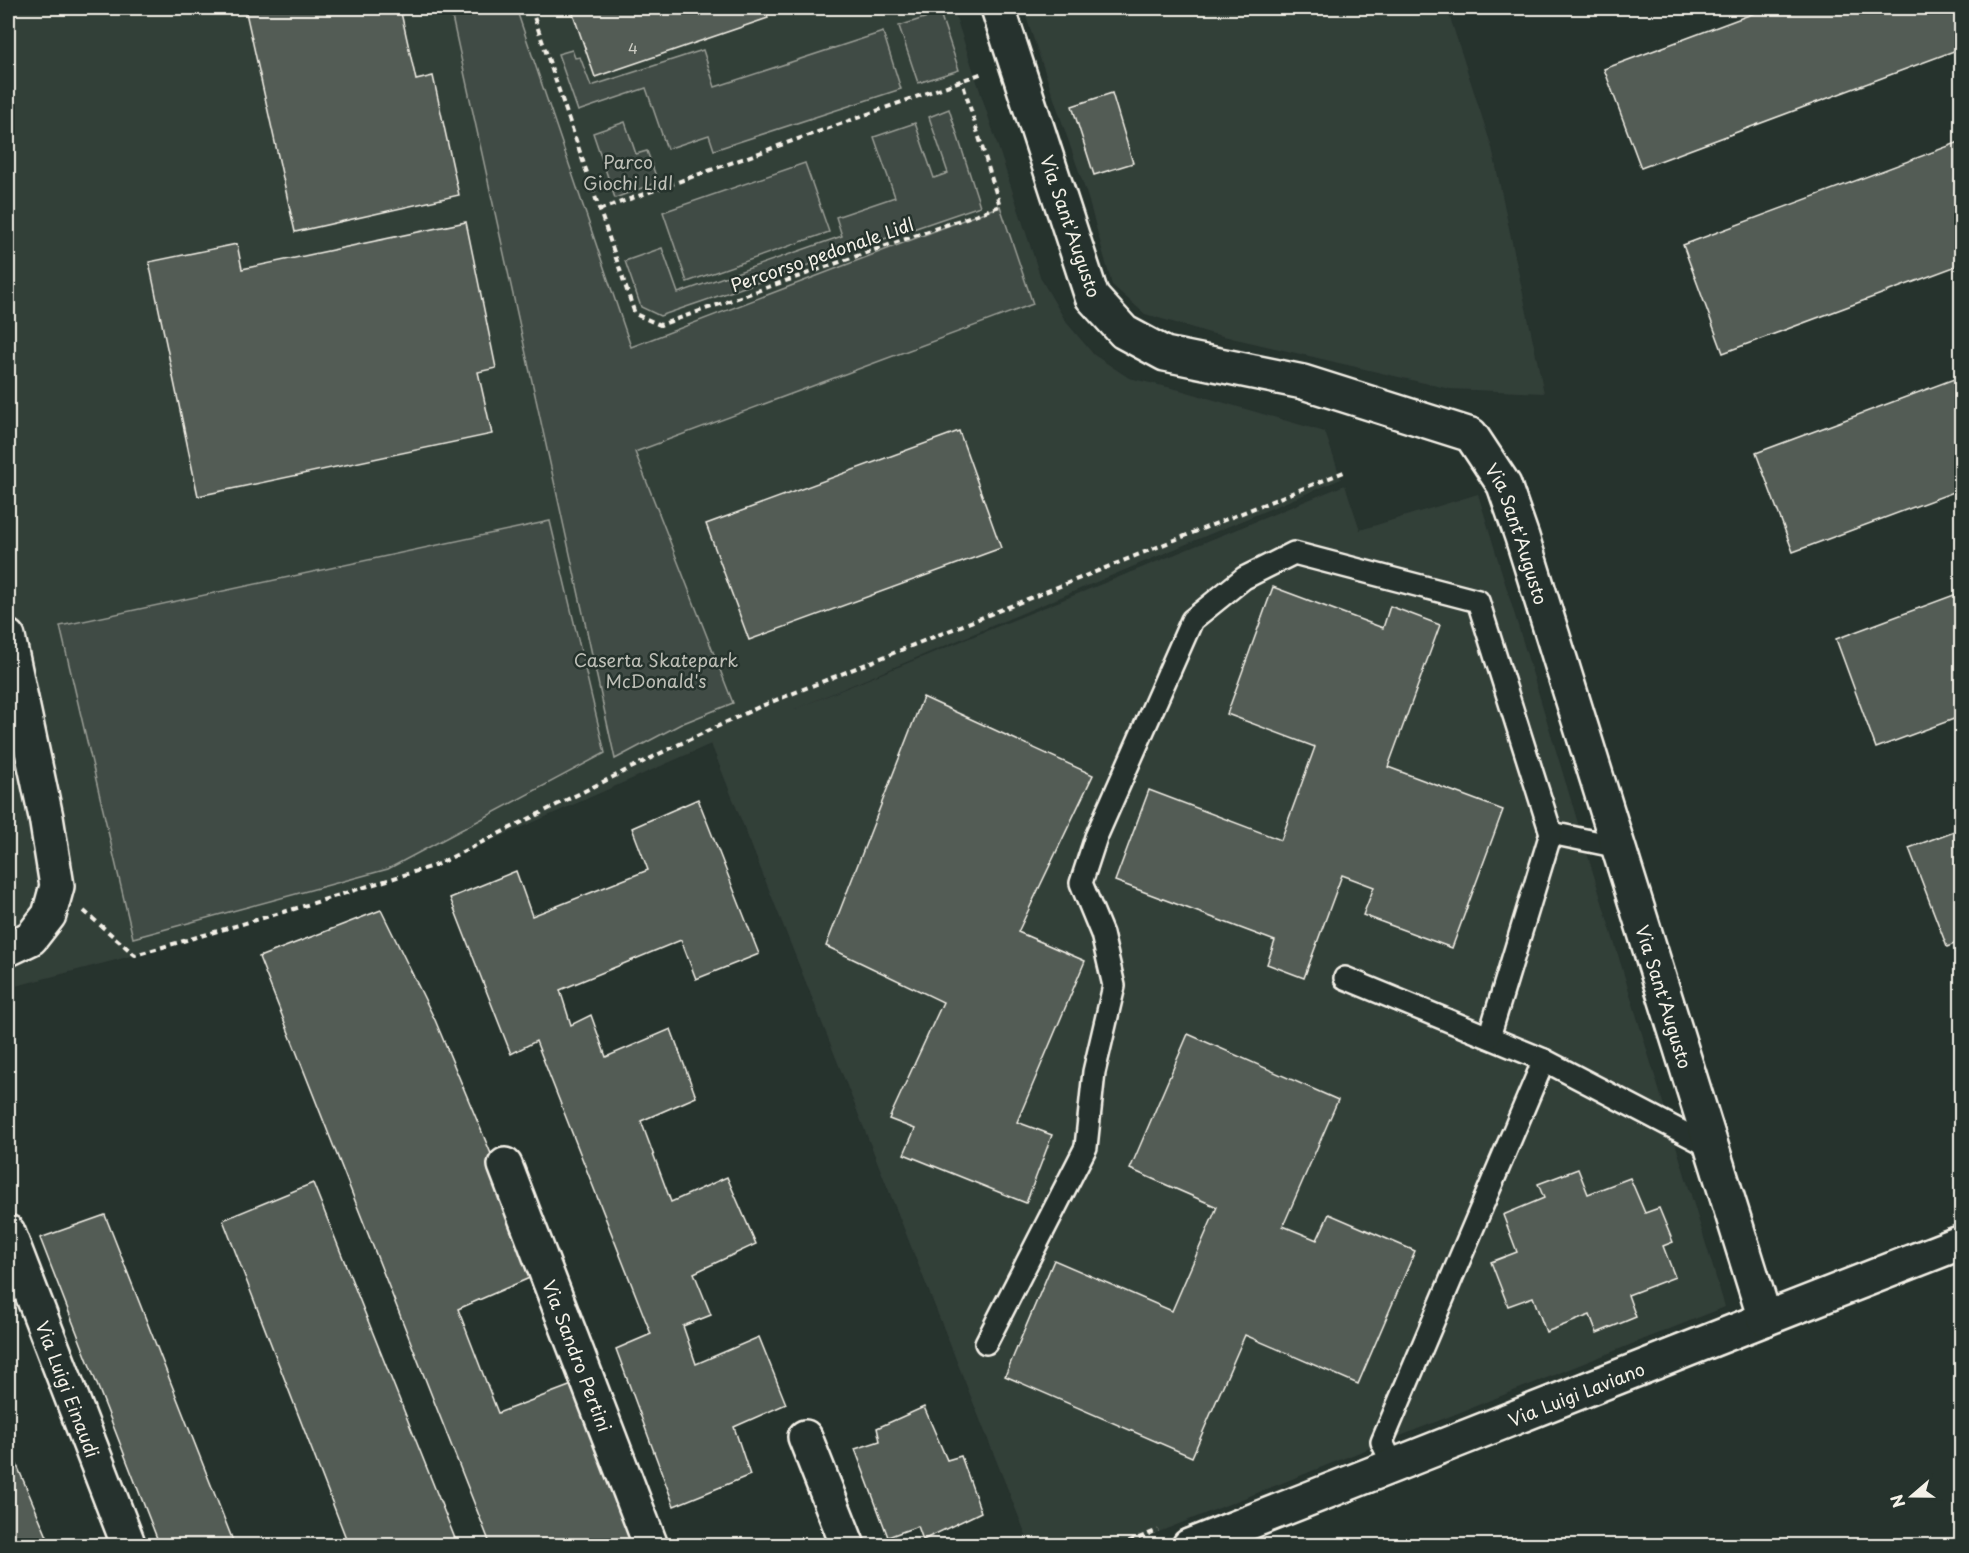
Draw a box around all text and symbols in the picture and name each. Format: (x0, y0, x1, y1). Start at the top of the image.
house number: 4 (628, 36, 638, 59)
park label: Parco Giochi Lidl (583, 148, 673, 196)
street label: Via Sant'Augusto (1034, 151, 1108, 301)
street label: Percorso pedonale Lidl (727, 210, 917, 298)
street label: Via Sant'Augusto (1479, 457, 1556, 608)
park label: Caserta Skatepark McDonald's (574, 646, 738, 694)
street label: Via Sant'Augusto (1630, 921, 1700, 1072)
street label: Via Sandro Pertini (537, 1276, 619, 1435)
street label: Via Luigi Einaudi (30, 1316, 107, 1461)
street label: Via Luigi Laviano (1504, 1354, 1648, 1433)
north arrow (1882, 1466, 1942, 1526)
text: N (1884, 1491, 1910, 1512)

